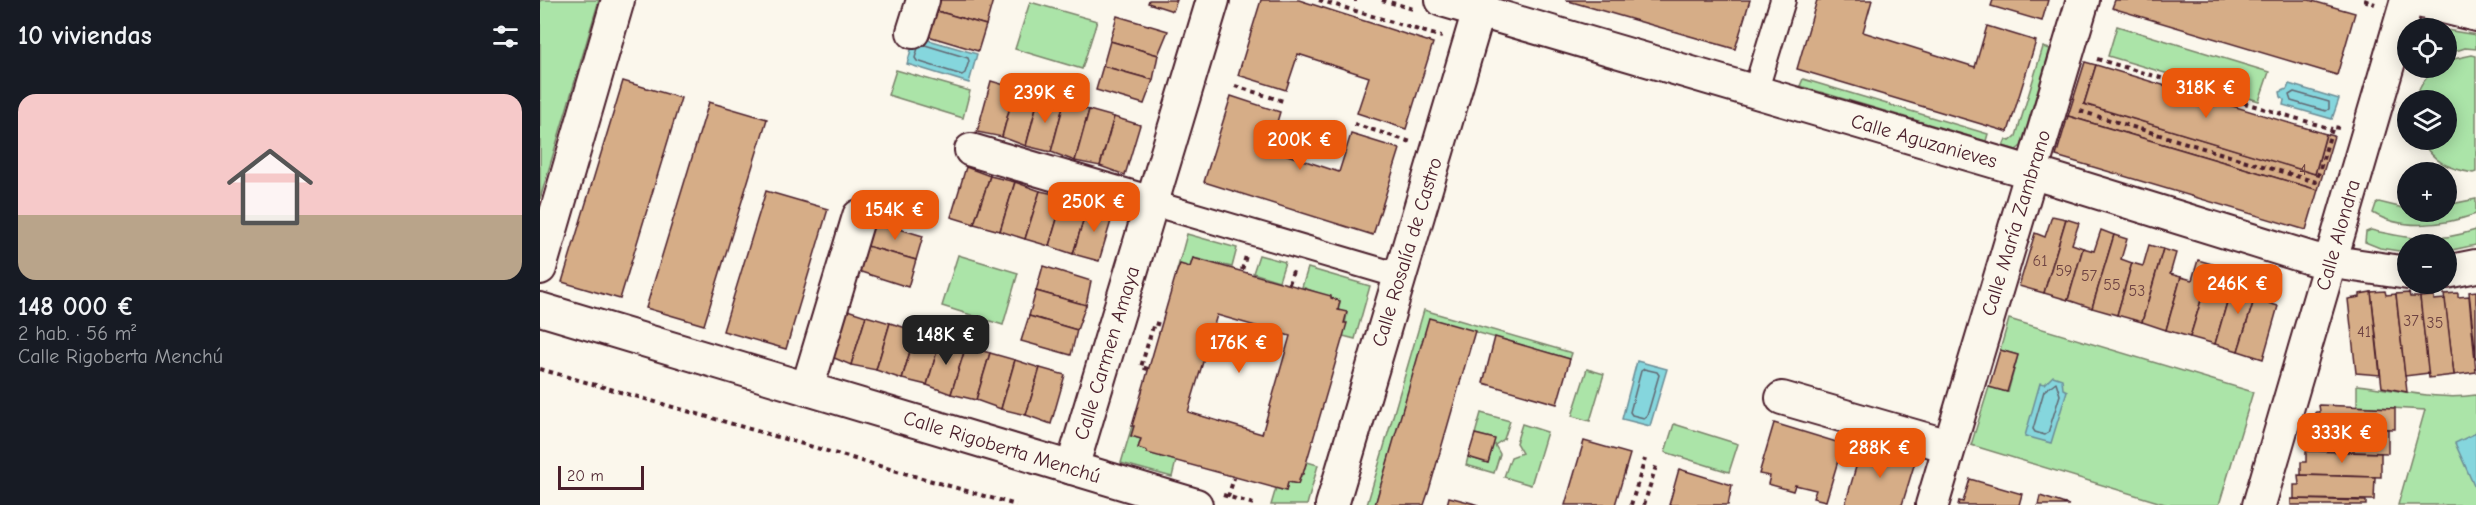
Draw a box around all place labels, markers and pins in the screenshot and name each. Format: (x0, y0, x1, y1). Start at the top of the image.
pin: 318K € (2157, 68, 2255, 119)
pin: 239K € (996, 73, 1094, 124)
pin: 200K € (1251, 120, 1349, 171)
pin: 250K € (1045, 182, 1143, 233)
pin: 154K € (846, 190, 944, 241)
pin: 246K € (2189, 264, 2287, 315)
pin: 148K € (897, 315, 995, 366)
pin: 176K € (1190, 323, 1288, 374)
pin: 333K € (2293, 413, 2391, 464)
pin: 288K € (1831, 428, 1929, 479)

